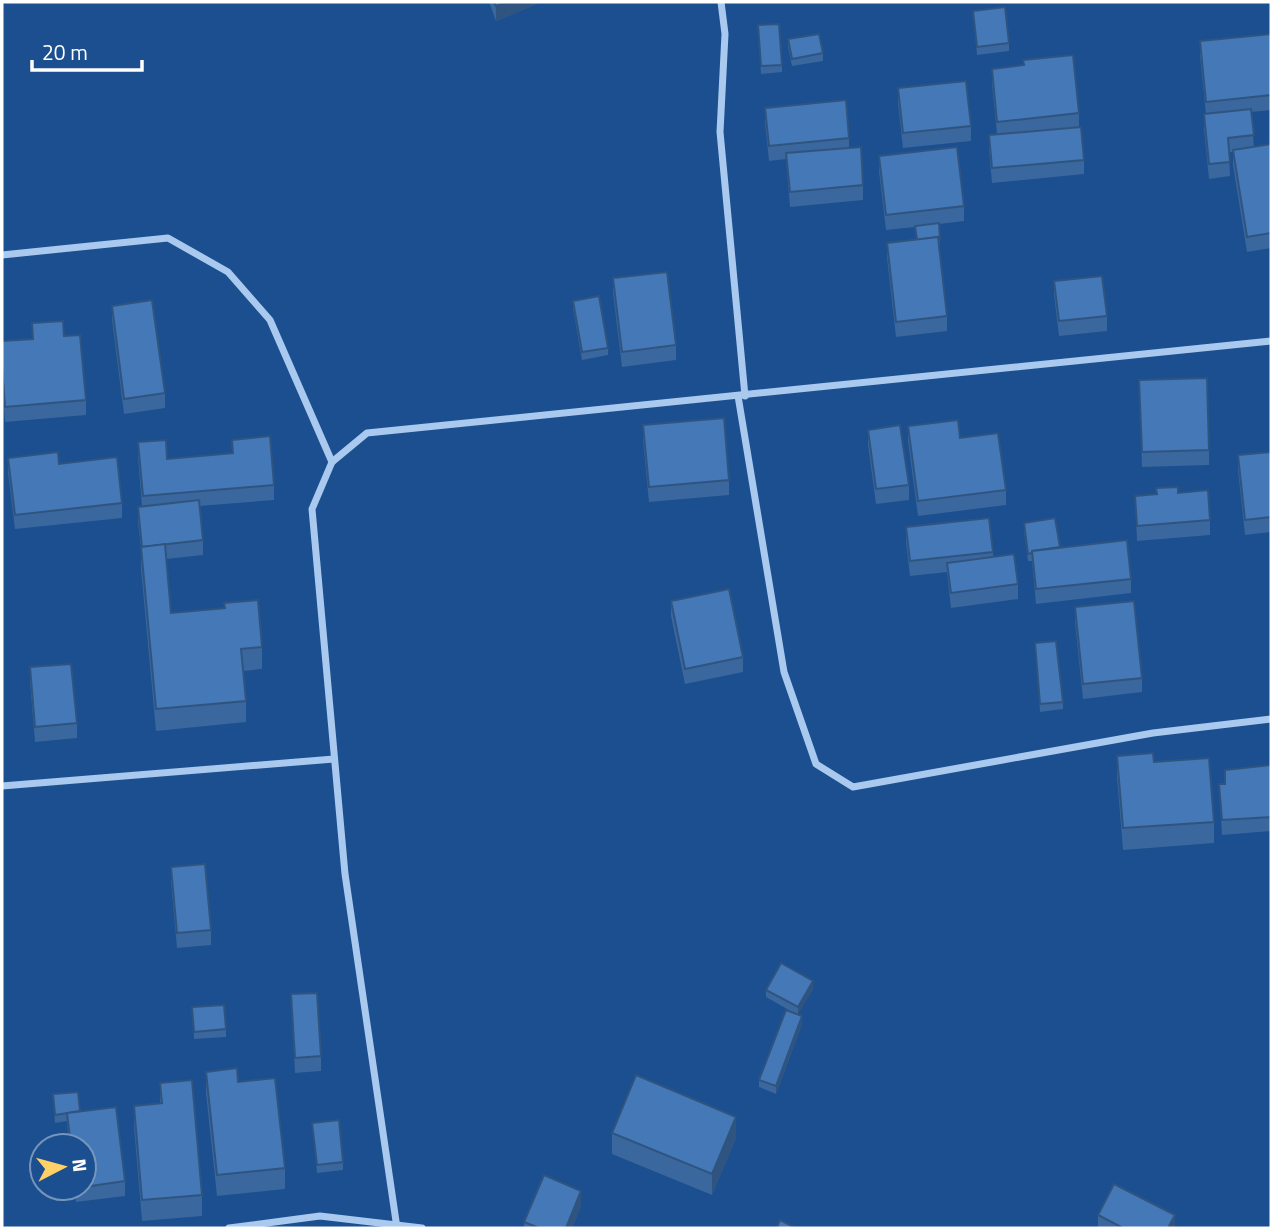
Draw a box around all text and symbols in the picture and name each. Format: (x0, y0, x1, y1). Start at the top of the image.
scale bar (32, 28, 142, 72)
text: 20 m (42, 36, 88, 68)
north arrow (28, 1132, 98, 1202)
text: N (65, 1157, 96, 1173)

